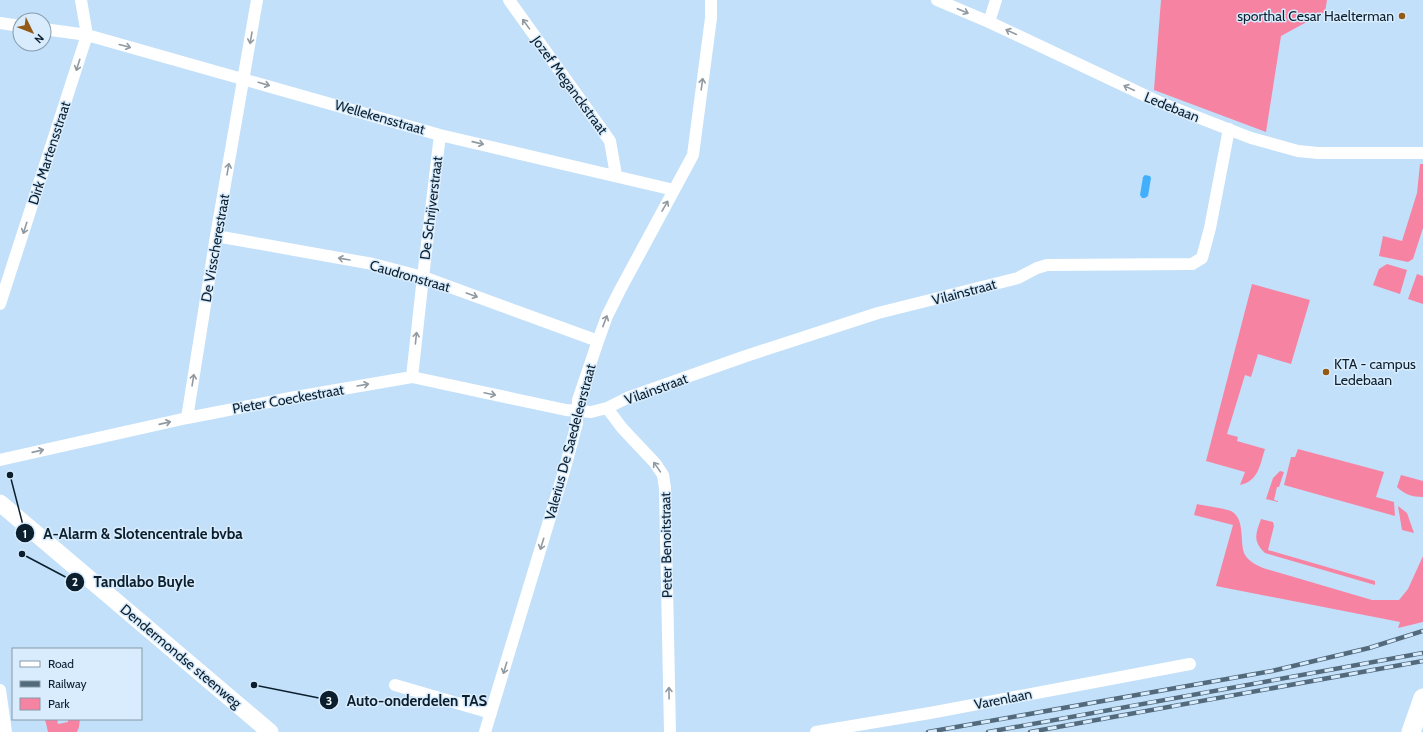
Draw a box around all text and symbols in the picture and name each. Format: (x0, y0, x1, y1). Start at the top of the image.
place label: sporthal Cesar Haelterman (1237, 7, 1394, 25)
one-way arrow (957, 8, 969, 15)
marker: sporthal Cesar Haelterman (1397, 11, 1407, 21)
north arrow (12, 12, 52, 52)
one-way arrow (522, 19, 530, 30)
one-way arrow (1006, 28, 1018, 35)
text: N (32, 31, 47, 46)
street label: Jozef Meganckstraat (528, 31, 612, 138)
one-way arrow (246, 32, 254, 45)
one-way arrow (118, 43, 131, 50)
one-way arrow (74, 58, 81, 71)
one-way arrow (698, 78, 706, 91)
one-way arrow (257, 81, 270, 88)
one-way arrow (1123, 84, 1135, 91)
street label: Ledebaan (1142, 88, 1202, 126)
street label: Wellekensstraat (333, 96, 428, 139)
street label: Dirk Martensstraat (24, 99, 74, 207)
one-way arrow (472, 140, 485, 148)
street label: De Schrijverstraat (416, 155, 446, 261)
one-way arrow (225, 162, 233, 175)
street label: De Visscherestraat (197, 192, 233, 303)
one-way arrow (662, 200, 670, 212)
one-way arrow (21, 222, 28, 235)
one-way arrow (338, 254, 351, 262)
street label: Caudronstraat (368, 256, 453, 296)
street label: Vilainstraat (930, 275, 998, 309)
one-way arrow (466, 292, 479, 299)
one-way arrow (602, 316, 610, 328)
one-way arrow (413, 332, 420, 345)
place label: KTA - campus Ledebaan (1334, 355, 1416, 389)
street label: Valerius De Saedeleerstraat (540, 362, 600, 522)
marker: KTA - campus Ledebaan (1321, 367, 1331, 377)
street label: Vilainstraat (622, 369, 690, 409)
one-way arrow (189, 374, 197, 387)
street label: Pieter Coeckestraat (231, 380, 346, 418)
one-way arrow (356, 381, 369, 389)
one-way arrow (484, 390, 497, 398)
one-way arrow (158, 419, 171, 427)
one-way arrow (31, 447, 44, 455)
one-way arrow (653, 462, 661, 473)
street label: Peter Benoitstraat (656, 492, 676, 598)
callout: A-Alarm & Slotencentrale bvba (15, 520, 251, 547)
text: A-Alarm & Slotencentrale bvba (43, 525, 243, 543)
text: 1 (23, 526, 27, 541)
one-way arrow (538, 537, 545, 550)
callout: Tandlabo Buyle (65, 569, 202, 596)
text: Tandlabo Buyle (94, 573, 195, 591)
text: 2 (72, 574, 78, 589)
street label: Dendermondse steenweg (117, 600, 246, 713)
legend (12, 648, 142, 720)
text: Road (48, 656, 74, 671)
one-way arrow (501, 662, 508, 675)
text: Railway (48, 676, 86, 691)
street label: Varenlaan (973, 685, 1034, 713)
callout: Auto-onderdelen TAS (319, 687, 495, 714)
one-way arrow (665, 687, 673, 700)
text: Auto-onderdelen TAS (347, 692, 488, 710)
text: 3 (326, 693, 332, 708)
text: Park (48, 696, 70, 711)

